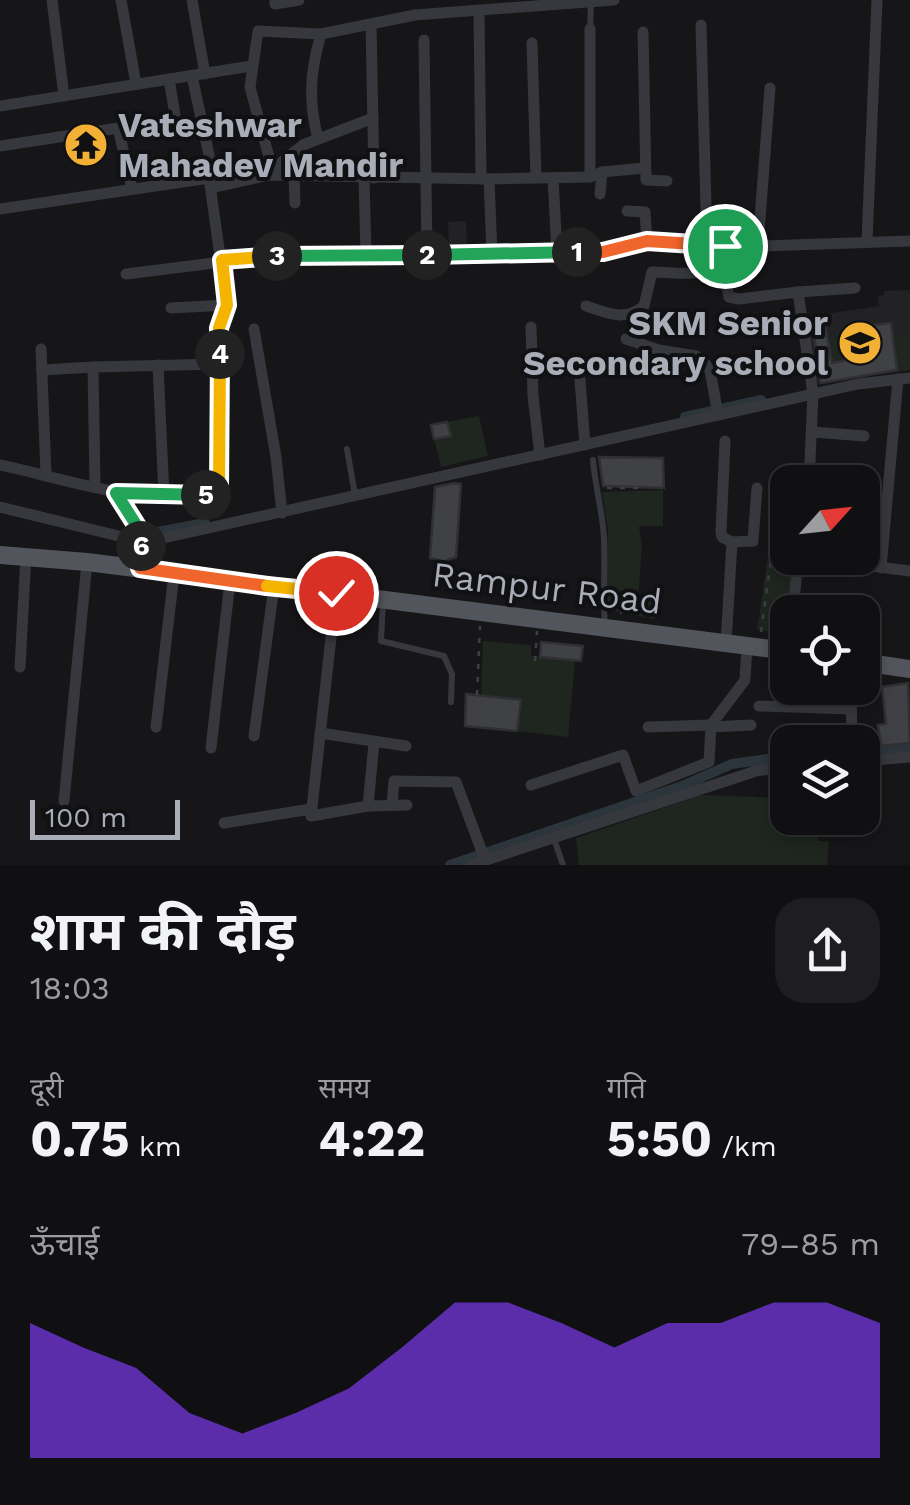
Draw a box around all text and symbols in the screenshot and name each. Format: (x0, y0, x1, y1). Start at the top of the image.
place label: Vateshwar Mahadev Mandir (118, 104, 403, 186)
temple icon: Vateshwar Mahadev Mandir (63, 122, 109, 168)
pin (683, 204, 768, 289)
icon: arrive (698, 219, 753, 274)
pin: 1 (552, 227, 602, 277)
pin: 2 (402, 230, 452, 280)
pin: 3 (252, 231, 302, 281)
text: 1 (571, 235, 583, 268)
text: 2 (419, 238, 435, 271)
text: 3 (269, 239, 285, 272)
place label: SKM Senior Secondary school (523, 302, 829, 384)
school or university icon: SKM Senior Secondary school (837, 320, 883, 366)
pin: 4 (195, 329, 245, 379)
text: 4 (211, 337, 229, 370)
north arrow (770, 465, 880, 575)
map controls (770, 465, 880, 835)
pin: 5 (181, 470, 231, 520)
text: 5 (198, 478, 214, 511)
pin: 6 (116, 521, 166, 571)
text: 6 (132, 529, 150, 562)
pin (294, 551, 379, 636)
street label: Rampur Road (430, 553, 664, 623)
icon: check (309, 566, 364, 621)
button: locate (770, 595, 880, 705)
button: layers (770, 725, 880, 835)
scale bar (30, 795, 180, 840)
text: 100 m (45, 801, 127, 834)
button: share (775, 898, 880, 1003)
text: शाम की दौड़ (30, 899, 296, 963)
text: 18:03 (30, 969, 110, 1007)
text: दूरी (30, 1072, 64, 1105)
text: समय (318, 1072, 370, 1105)
text: गति (607, 1072, 646, 1105)
text: 0.75 (30, 1109, 130, 1168)
text: 4:22 (318, 1109, 425, 1168)
text: 5:50 (607, 1109, 712, 1168)
text: km (130, 1130, 182, 1163)
text: /km (712, 1130, 777, 1163)
text: ऊँचाई (30, 1225, 99, 1263)
text: 79–85 m (741, 1225, 880, 1263)

